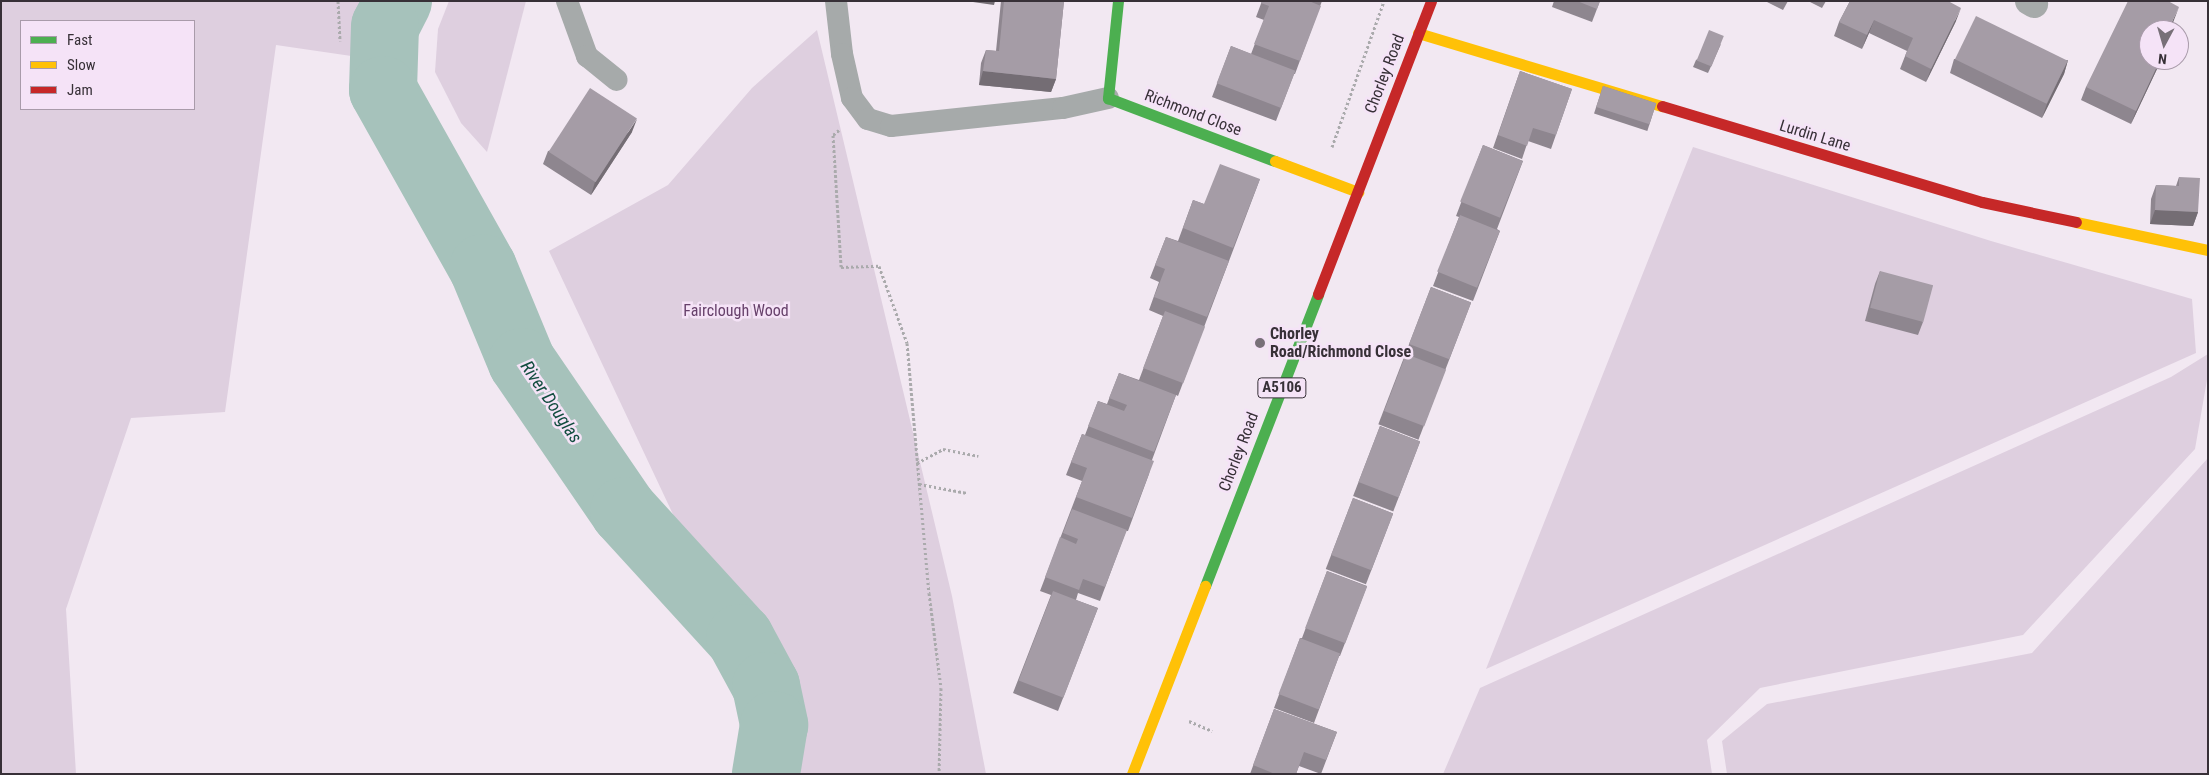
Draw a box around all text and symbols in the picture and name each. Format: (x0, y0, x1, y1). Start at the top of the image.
legend (20, 20, 195, 110)
north arrow (2139, 20, 2189, 70)
text: Fast (67, 31, 92, 49)
street label: Chorley Road (1361, 32, 1409, 116)
text: N (2157, 51, 2168, 67)
text: Slow (67, 56, 96, 74)
text: Jam (67, 81, 93, 99)
street label: Richmond Close (1142, 86, 1244, 140)
street label: Lurdin Lane (1777, 116, 1853, 156)
park label: Fairclough Wood (683, 301, 789, 321)
place label: Chorley Road/Richmond Close (1270, 324, 1411, 362)
marker: Chorley Road/Richmond Close (1254, 337, 1266, 349)
water label: River Douglas (516, 357, 586, 447)
road number: A5106 (1257, 376, 1307, 400)
street label: Chorley Road (1215, 410, 1263, 494)

